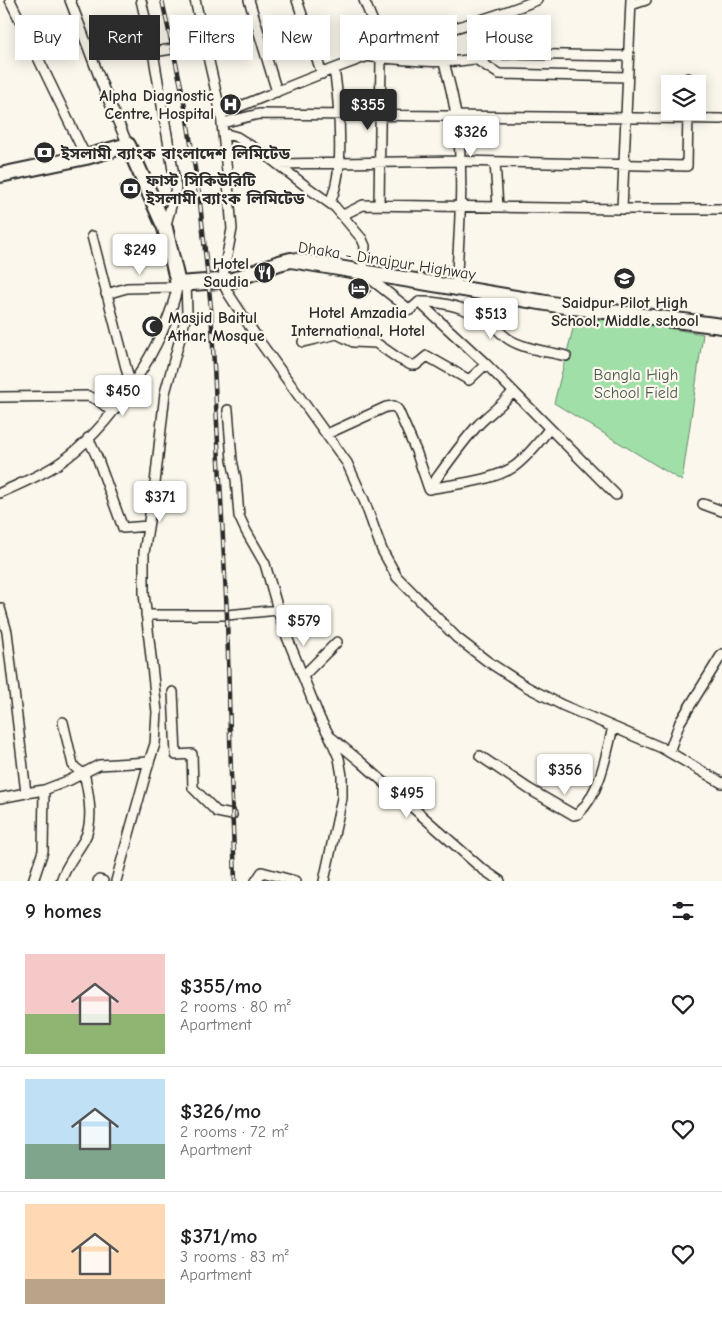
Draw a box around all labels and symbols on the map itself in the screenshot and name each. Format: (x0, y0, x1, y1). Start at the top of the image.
place label: Alpha Diagnostic Centre, Hospital (100, 87, 214, 123)
pin: $355 (338, 88, 398, 131)
hospital icon: Alpha Diagnostic Centre, Hospital (218, 92, 242, 116)
pin: $326 (441, 116, 501, 158)
bank icon: ইসলামী ব্যাংক বাংলাদেশ লিমিটেড (33, 141, 57, 165)
place label: ইসলামী ব্যাংক বাংলাদেশ লিমিটেড (60, 145, 290, 163)
place label: ফাস্ট সিকিউরিটি ইসলামী ব্যাংক লিমিটেড (145, 171, 305, 208)
bank icon: ফাস্ট সিকিউরিটি ইসলামী ব্যাংক লিমিটেড (118, 177, 142, 201)
pin: $249 (110, 234, 170, 276)
street label: Dhaka - Dinajpur Highway (297, 238, 478, 284)
place label: Hotel Saudia (203, 255, 249, 291)
restaurant icon: Hotel Saudia (253, 260, 277, 284)
school or university icon: Saidpur Pilot High School, Middle school (613, 266, 637, 290)
hotel icon: Hotel Amzadia International, Hotel (346, 276, 370, 300)
place label: Saidpur Pilot High School, Middle school (551, 294, 699, 330)
pin: $513 (461, 298, 521, 340)
place label: Hotel Amzadia International, Hotel (291, 304, 425, 340)
place label: Masjid Baitul Athar, Mosque (168, 309, 265, 345)
mosque icon: Masjid Baitul Athar, Mosque (140, 314, 164, 338)
park label: Bangla High School Field (594, 366, 678, 402)
pin: $450 (93, 374, 153, 417)
pin: $371 (130, 480, 190, 523)
pin: $579 (274, 604, 334, 647)
pin: $356 (535, 754, 595, 796)
pin: $495 (377, 776, 437, 819)

